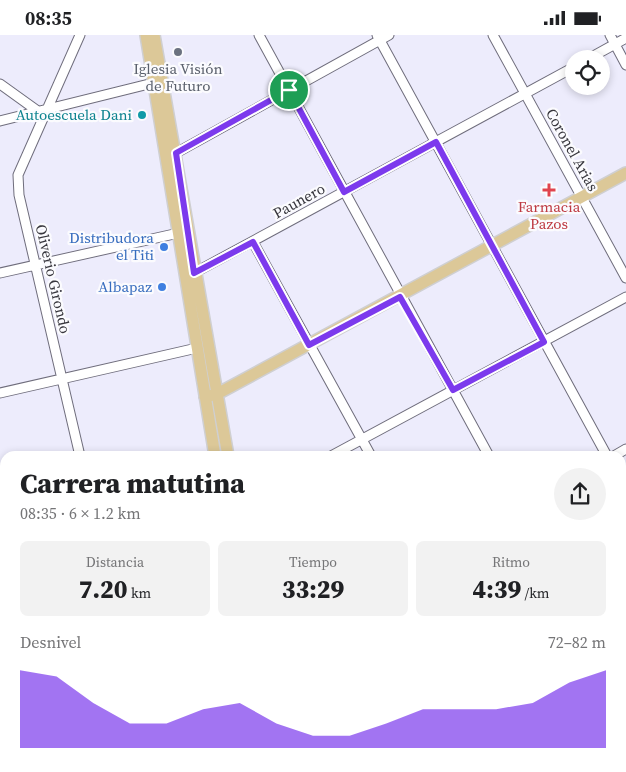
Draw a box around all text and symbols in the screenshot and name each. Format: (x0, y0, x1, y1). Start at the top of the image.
text: 08:35 (25, 5, 72, 31)
marker: Iglesia Visión de Futuro (172, 46, 184, 58)
map controls (565, 50, 610, 95)
button: locate (565, 50, 610, 95)
place label: Iglesia Visión de Futuro (133, 58, 223, 96)
pin (268, 69, 310, 111)
icon: arrive (275, 76, 303, 104)
place label: Autoescuela Dani (16, 104, 132, 125)
street label: Coronel Arias (541, 105, 604, 195)
marker: Autoescuela Dani (136, 109, 148, 121)
street label: Paunero (269, 178, 329, 223)
marker: Farmacia Pazos (543, 184, 555, 196)
place label: Farmacia Pazos (518, 196, 581, 234)
street label: Oliverio Girondo (31, 222, 76, 336)
place label: Distribudora el Titi (69, 227, 154, 265)
marker: Distribudora el Titi (158, 241, 170, 253)
place label: Albapaz (98, 276, 152, 297)
marker: Albapaz (156, 281, 168, 293)
text: Carrera matutina (20, 464, 245, 502)
button: share (554, 468, 606, 520)
text: 08:35 · 6 × 1.2 km (20, 502, 141, 524)
text: Distancia (86, 552, 144, 572)
text: Tiempo (289, 552, 337, 572)
text: Ritmo (492, 552, 530, 572)
text: 7.20 (79, 572, 128, 606)
text: 33:29 (282, 572, 344, 606)
text: 4:39 (473, 572, 521, 606)
text: km (128, 583, 151, 603)
text: /km (521, 583, 549, 603)
text: Desnivel (20, 631, 81, 653)
text: 72–82 m (548, 631, 606, 653)

